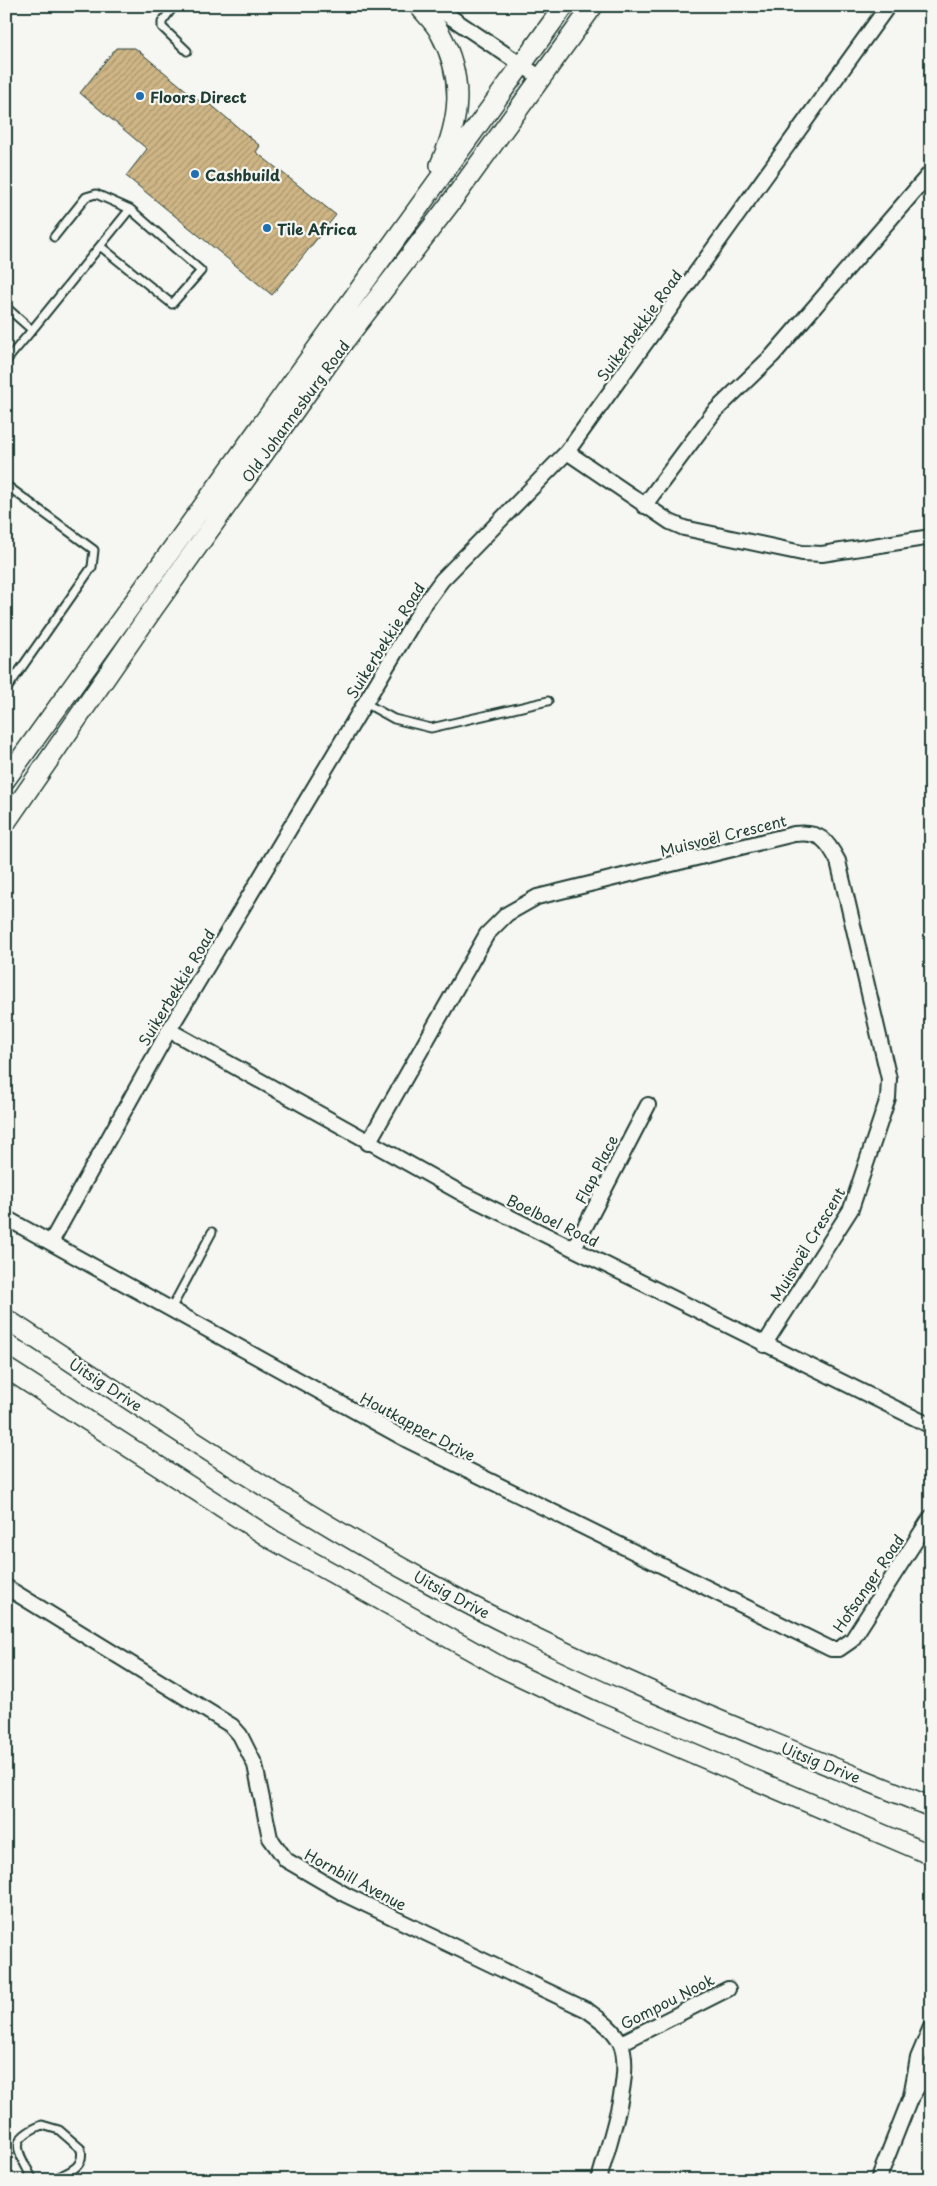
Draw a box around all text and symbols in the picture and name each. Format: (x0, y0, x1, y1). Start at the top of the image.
place label: Floors Direct (150, 85, 247, 108)
marker: Floors Direct (134, 90, 146, 102)
place label: Cashbuild (205, 163, 280, 186)
marker: Cashbuild (189, 168, 201, 180)
place label: Tile Africa (277, 217, 357, 240)
marker: Tile Africa (261, 222, 273, 234)
street label: Suikerbekkie Road (591, 265, 687, 385)
street label: Old Johannesburg Road (235, 335, 355, 487)
street label: Suikerbekkie Road (340, 578, 430, 702)
street label: Muisvoël Crescent (657, 808, 789, 862)
street label: Suikerbekkie Road (132, 924, 220, 1050)
street label: Flap Place (569, 1130, 623, 1208)
street label: Muisvoël Crescent (764, 1183, 850, 1305)
street label: Boelboel Road (503, 1188, 603, 1252)
street label: Uitsig Drive (65, 1352, 147, 1416)
street label: Houtkapper Drive (356, 1386, 480, 1466)
street label: Hofsanger Road (827, 1529, 909, 1637)
street label: Uitsig Drive (410, 1564, 494, 1624)
street label: Uitsig Drive (778, 1736, 864, 1788)
street label: Hornbill Avenue (301, 1842, 411, 1916)
street label: Gompou Nook (616, 1967, 718, 2034)

